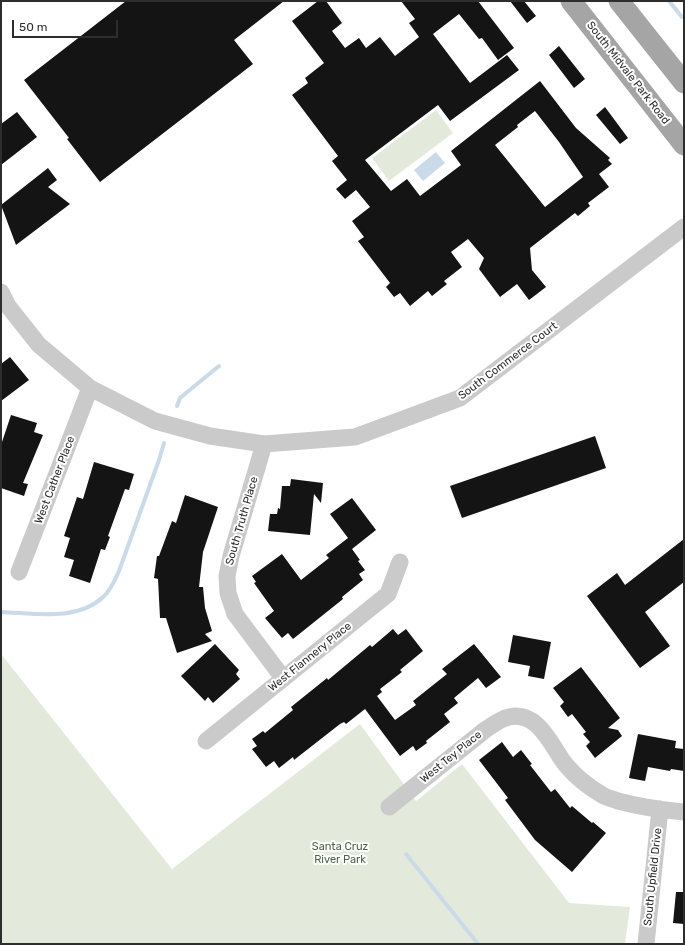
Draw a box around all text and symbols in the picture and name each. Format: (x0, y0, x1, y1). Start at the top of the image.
scale bar (14, 12, 120, 38)
street label: South Midvale Park Road (584, 19, 672, 127)
text: 50 m (19, 20, 47, 34)
street label: South Commerce Court (456, 319, 560, 403)
street label: West Cather Place (32, 434, 78, 526)
street label: South Truth Place (223, 475, 261, 567)
street label: West Flannery Place (266, 619, 354, 695)
street label: West Tey Place (418, 728, 484, 786)
street label: South Upfield Drive (641, 827, 665, 927)
park label: Santa Cruz River Park (312, 840, 368, 866)

